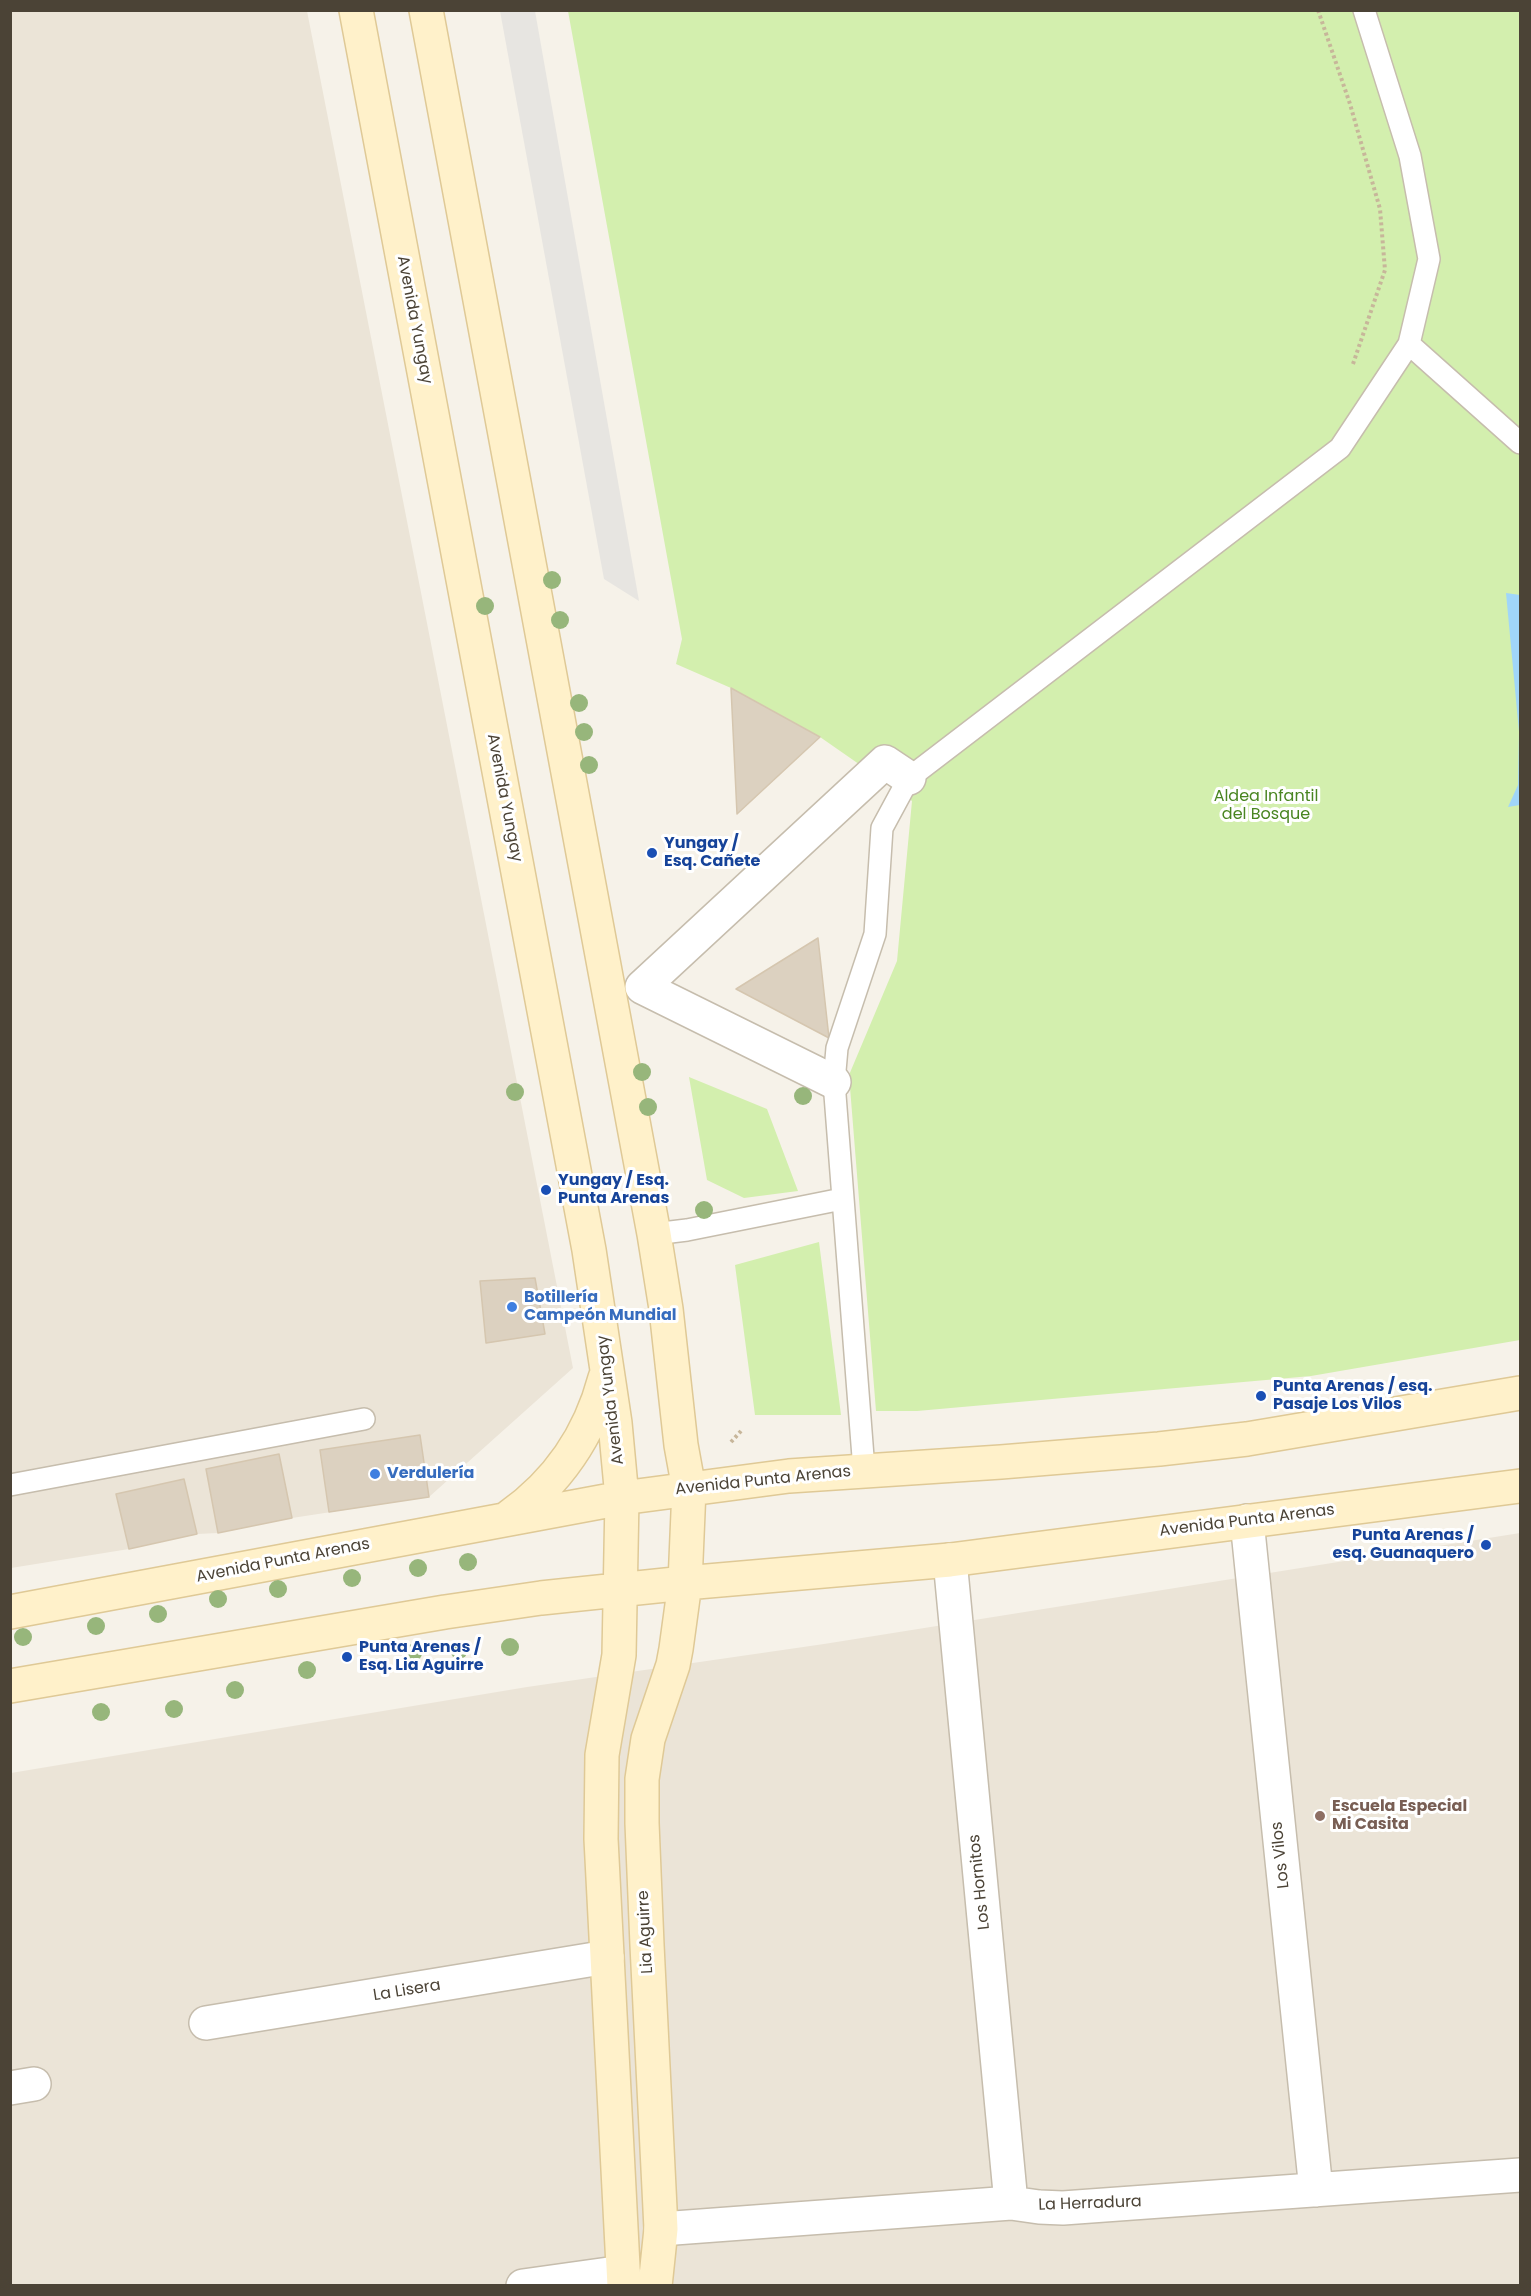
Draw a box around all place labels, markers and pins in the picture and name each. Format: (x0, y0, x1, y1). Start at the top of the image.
place label: Yungay / Esq. Cañete (664, 834, 760, 872)
marker: Yungay / Esq. Cañete (645, 846, 659, 860)
place label: Yungay / Esq. Punta Arenas (558, 1171, 669, 1209)
marker: Yungay / Esq. Punta Arenas (539, 1183, 553, 1197)
place label: Botillería Campeón Mundial (524, 1288, 677, 1326)
marker: Botillería Campeón Mundial (505, 1300, 519, 1314)
place label: Punta Arenas / esq. Pasaje Los Vilos (1273, 1377, 1433, 1415)
marker: Punta Arenas / esq. Pasaje Los Vilos (1254, 1389, 1268, 1403)
place label: Verdulería (387, 1464, 474, 1484)
marker: Verdulería (368, 1467, 382, 1481)
place label: Punta Arenas / esq. Guanaquero (1332, 1526, 1474, 1564)
marker: Punta Arenas / esq. Guanaquero (1479, 1538, 1493, 1552)
place label: Punta Arenas / Esq. Lia Aguirre (359, 1638, 484, 1676)
marker: Punta Arenas / Esq. Lia Aguirre (340, 1650, 354, 1664)
place label: Escuela Especial Mi Casita (1332, 1797, 1467, 1835)
marker: Escuela Especial Mi Casita (1313, 1809, 1327, 1823)

